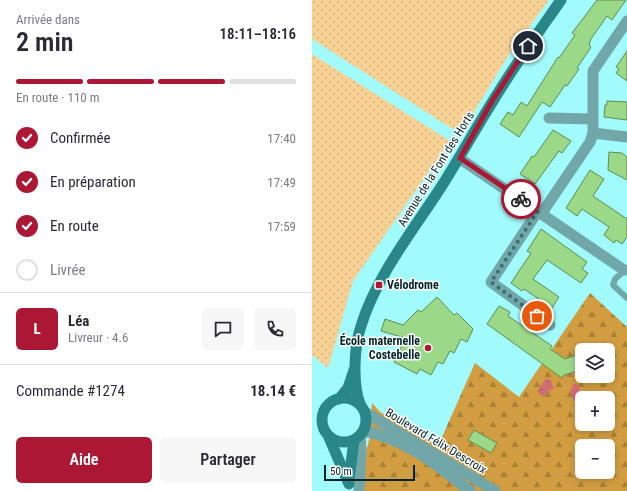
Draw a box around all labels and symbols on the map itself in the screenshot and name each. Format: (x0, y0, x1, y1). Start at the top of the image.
pin (511, 29, 545, 63)
street label: Avenue de la Font des Horts (395, 109, 477, 229)
courier (501, 179, 541, 219)
place label: Vélodrome (387, 278, 439, 292)
marker: Vélodrome (374, 280, 384, 290)
pin (520, 299, 554, 333)
place label: École maternelle Costebelle (340, 333, 420, 362)
marker: École maternelle Costebelle (423, 343, 433, 353)
street label: Boulevard Félix Descroix (383, 405, 489, 477)
scale bar (324, 463, 415, 482)

